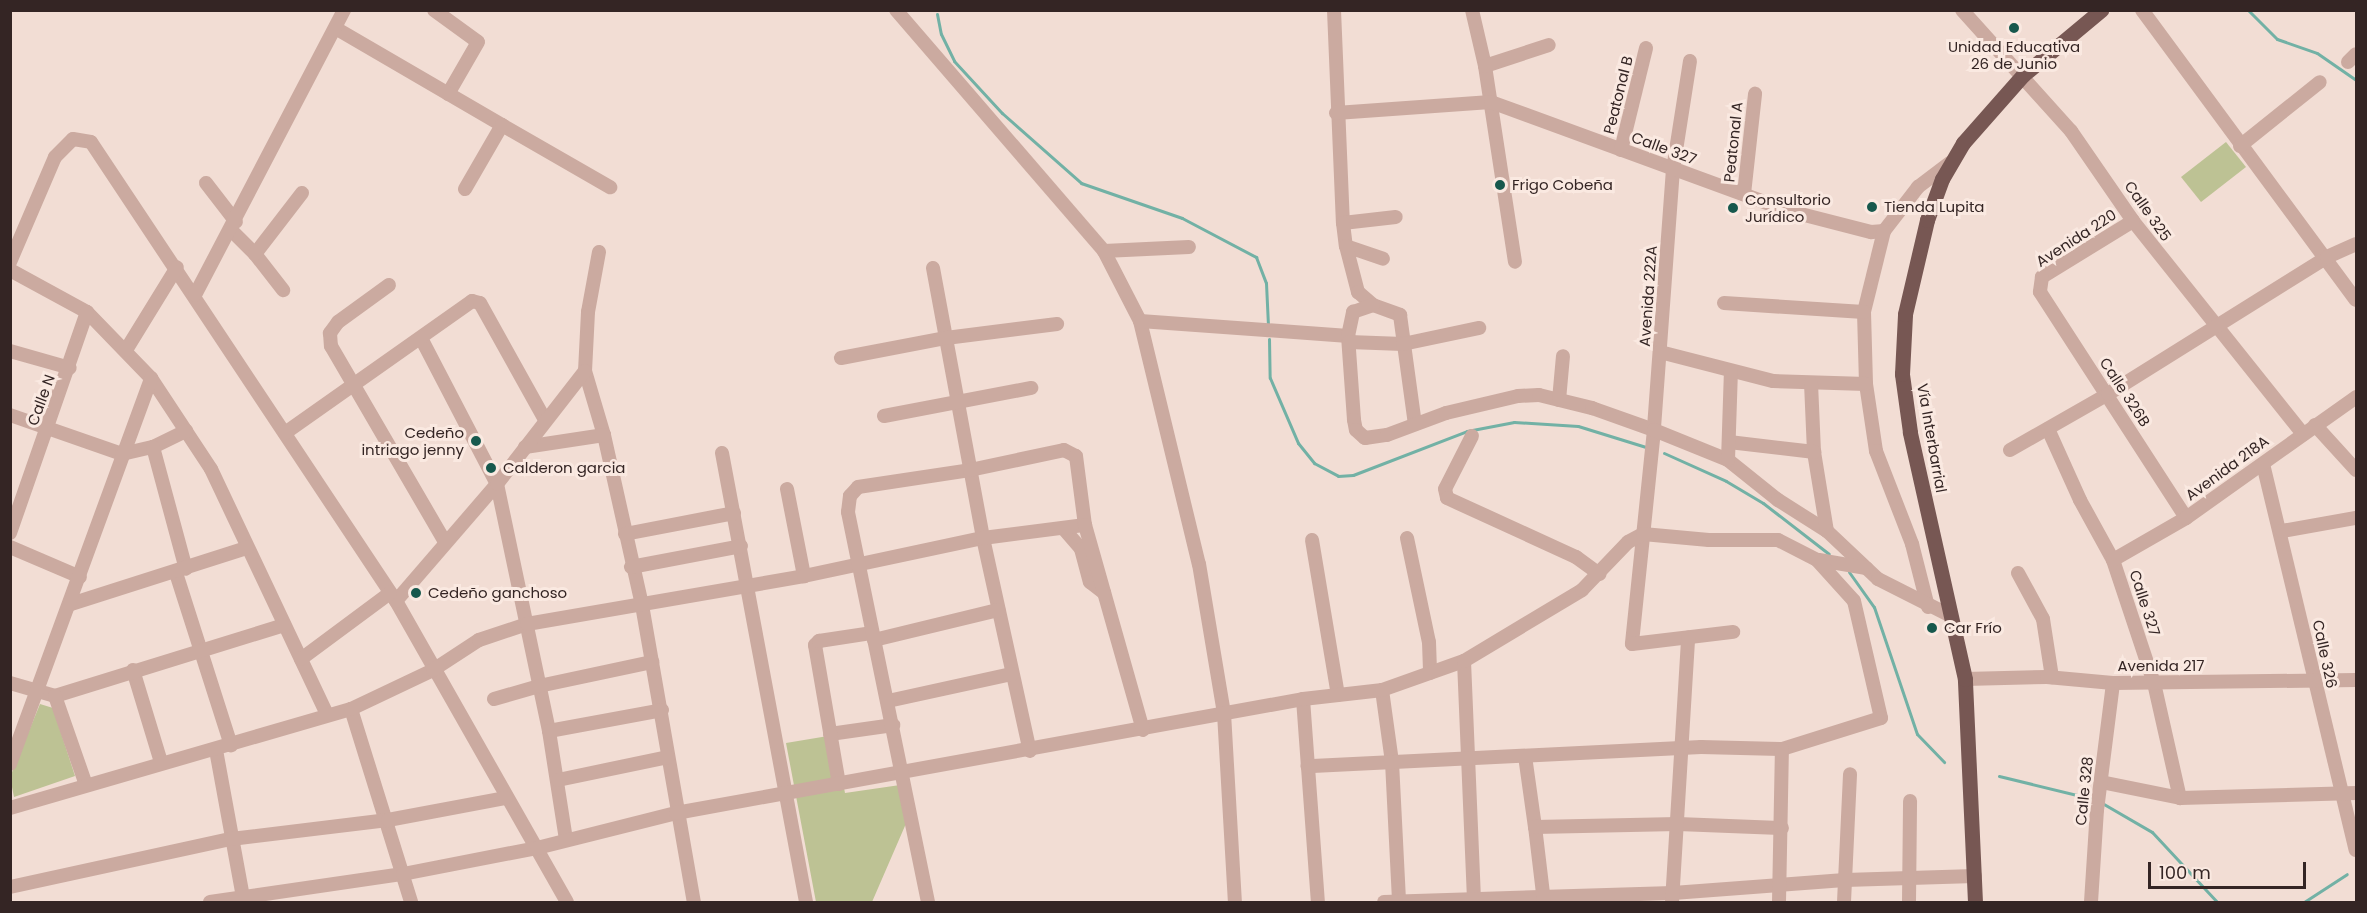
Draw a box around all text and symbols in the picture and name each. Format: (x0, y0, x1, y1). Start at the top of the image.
marker: Unidad Educativa 26 de Junio (2007, 21, 2021, 35)
place label: Unidad Educativa 26 de Junio (1948, 37, 2080, 72)
street label: Peatonal B (1600, 54, 1636, 136)
street label: Peatonal A (1720, 101, 1746, 183)
street label: Calle 327 (1629, 128, 1699, 168)
place label: Frigo Cobeña (1512, 176, 1613, 194)
street label: Calle 325 (2121, 177, 2175, 245)
marker: Frigo Cobeña (1493, 178, 1507, 192)
place label: Consultorio Jurídico (1745, 190, 1831, 225)
place label: Tienda Lupita (1884, 198, 1984, 216)
marker: Tienda Lupita (1865, 200, 1879, 214)
marker: Consultorio Jurídico (1726, 201, 1740, 215)
street label: Avenida 220 (2032, 205, 2120, 271)
street label: Avenida 222A (1635, 245, 1661, 347)
street label: Calle 326B (2096, 354, 2154, 430)
street label: Calle N (23, 372, 59, 428)
street label: Vía Interbarrial (1914, 382, 1950, 494)
place label: Cedeño intriago jenny (361, 423, 464, 458)
street label: Avenida 218A (2182, 432, 2272, 504)
marker: Cedeño intriago jenny (469, 434, 483, 448)
place label: Calderon garcia (503, 459, 625, 477)
marker: Calderon garcia (484, 461, 498, 475)
street label: Calle 327 (2126, 568, 2164, 638)
place label: Cedeño ganchoso (428, 584, 567, 602)
marker: Cedeño ganchoso (409, 586, 423, 600)
street label: Calle 326 (2309, 618, 2341, 690)
place label: Car Frío (1944, 619, 2002, 637)
marker: Car Frío (1925, 621, 1939, 635)
street label: Avenida 217 (2117, 657, 2205, 675)
street label: Calle 328 (2071, 756, 2097, 826)
scale bar (2151, 850, 2308, 888)
text: 100 m (2159, 860, 2211, 885)

